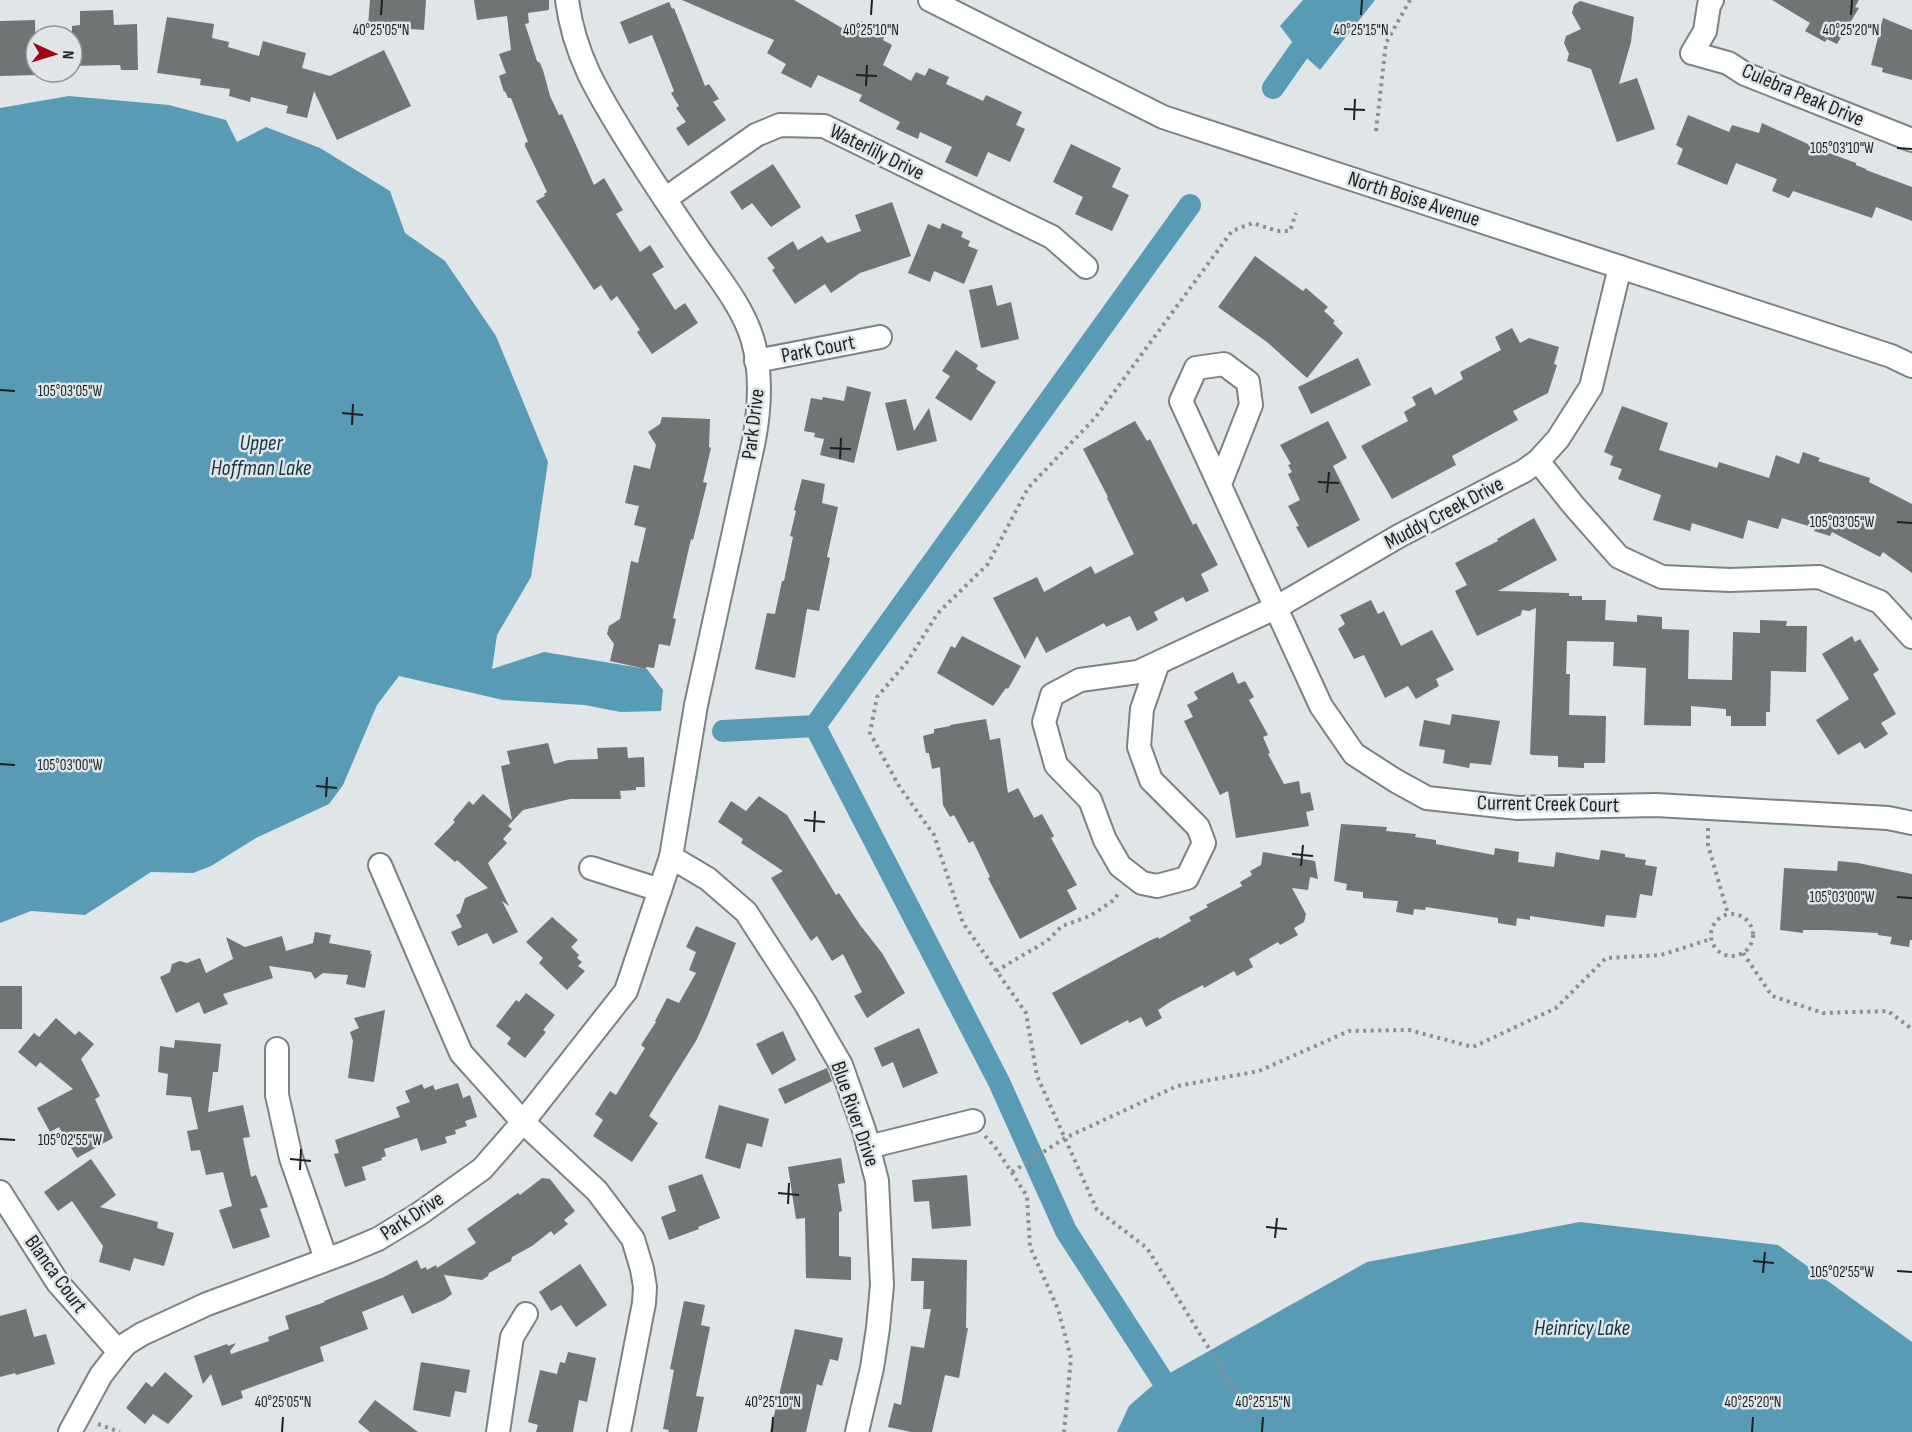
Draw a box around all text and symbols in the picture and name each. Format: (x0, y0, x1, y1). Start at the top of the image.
text: 40°25'05"N (353, 21, 409, 40)
text: 40°25'10"N (843, 21, 899, 40)
text: 40°25'15"N (1333, 21, 1389, 40)
text: 40°25'20"N (1823, 21, 1879, 40)
north arrow (24, 24, 84, 84)
text: N (58, 50, 77, 60)
street label: Culebra Peak Drive (1738, 58, 1868, 132)
street label: Waterlily Drive (826, 118, 928, 186)
text: 105°03'10"W (1810, 139, 1874, 158)
street label: North Boise Avenue (1345, 166, 1483, 232)
street label: Park Court (779, 330, 857, 368)
text: 105°03'05"W (38, 382, 102, 401)
street label: Park Drive (736, 387, 770, 461)
water label: Upper Hoffman Lake (211, 430, 312, 482)
street label: Muddy Creek Drive (1380, 471, 1508, 555)
text: 105°03'05"W (1810, 513, 1874, 532)
text: 105°03'00"W (37, 756, 103, 775)
street label: Current Creek Court (1477, 790, 1619, 818)
text: 105°03'00"W (1809, 888, 1875, 907)
street label: Blue River Drive (825, 1058, 885, 1170)
text: 105°02'55"W (38, 1131, 102, 1150)
street label: Park Drive (376, 1186, 448, 1246)
street label: Blanca Court (19, 1230, 93, 1318)
text: 105°02'55"W (1810, 1263, 1874, 1282)
water label: Heinricy Lake (1534, 1315, 1630, 1342)
text: 40°25'05"N (255, 1393, 311, 1412)
text: 40°25'10"N (745, 1393, 801, 1412)
text: 40°25'15"N (1235, 1393, 1291, 1412)
text: 40°25'20"N (1725, 1393, 1781, 1412)

